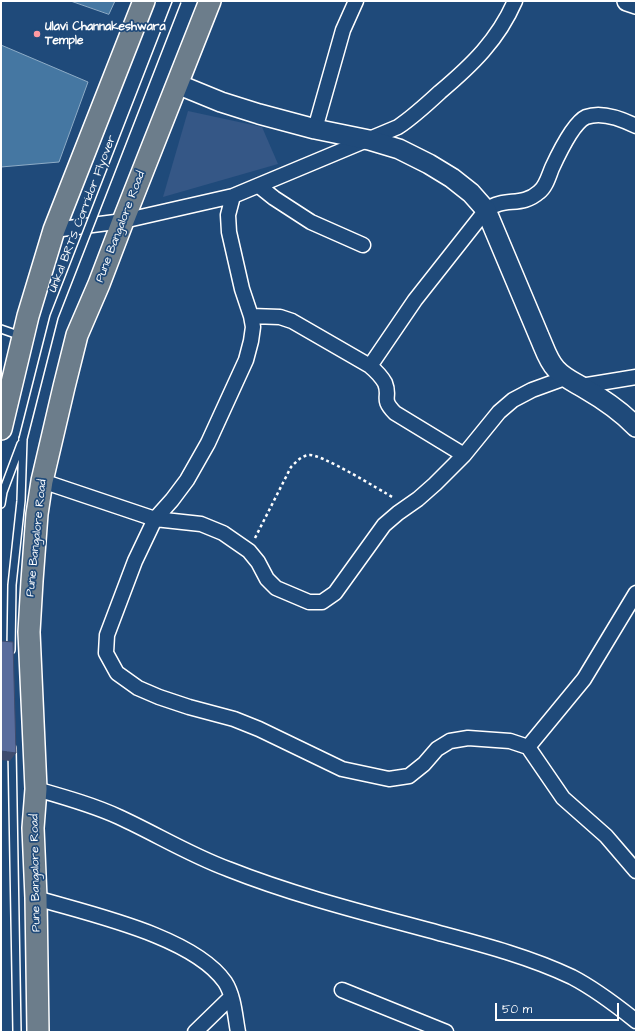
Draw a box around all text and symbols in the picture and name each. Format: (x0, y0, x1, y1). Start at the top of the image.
place label: Ulavi Channakeshwara Temple (45, 20, 166, 48)
marker: Ulavi Channakeshwara Temple (32, 29, 42, 39)
street label: Unkal BRTS Corridor Flyover (46, 133, 120, 295)
street label: Pune Bangalore Road (93, 169, 149, 285)
street label: Pune Bangalore Road (24, 479, 50, 597)
street label: Pune Bangalore Road (28, 814, 44, 932)
scale bar (497, 995, 621, 1021)
text: 50 m (502, 1001, 532, 1018)

